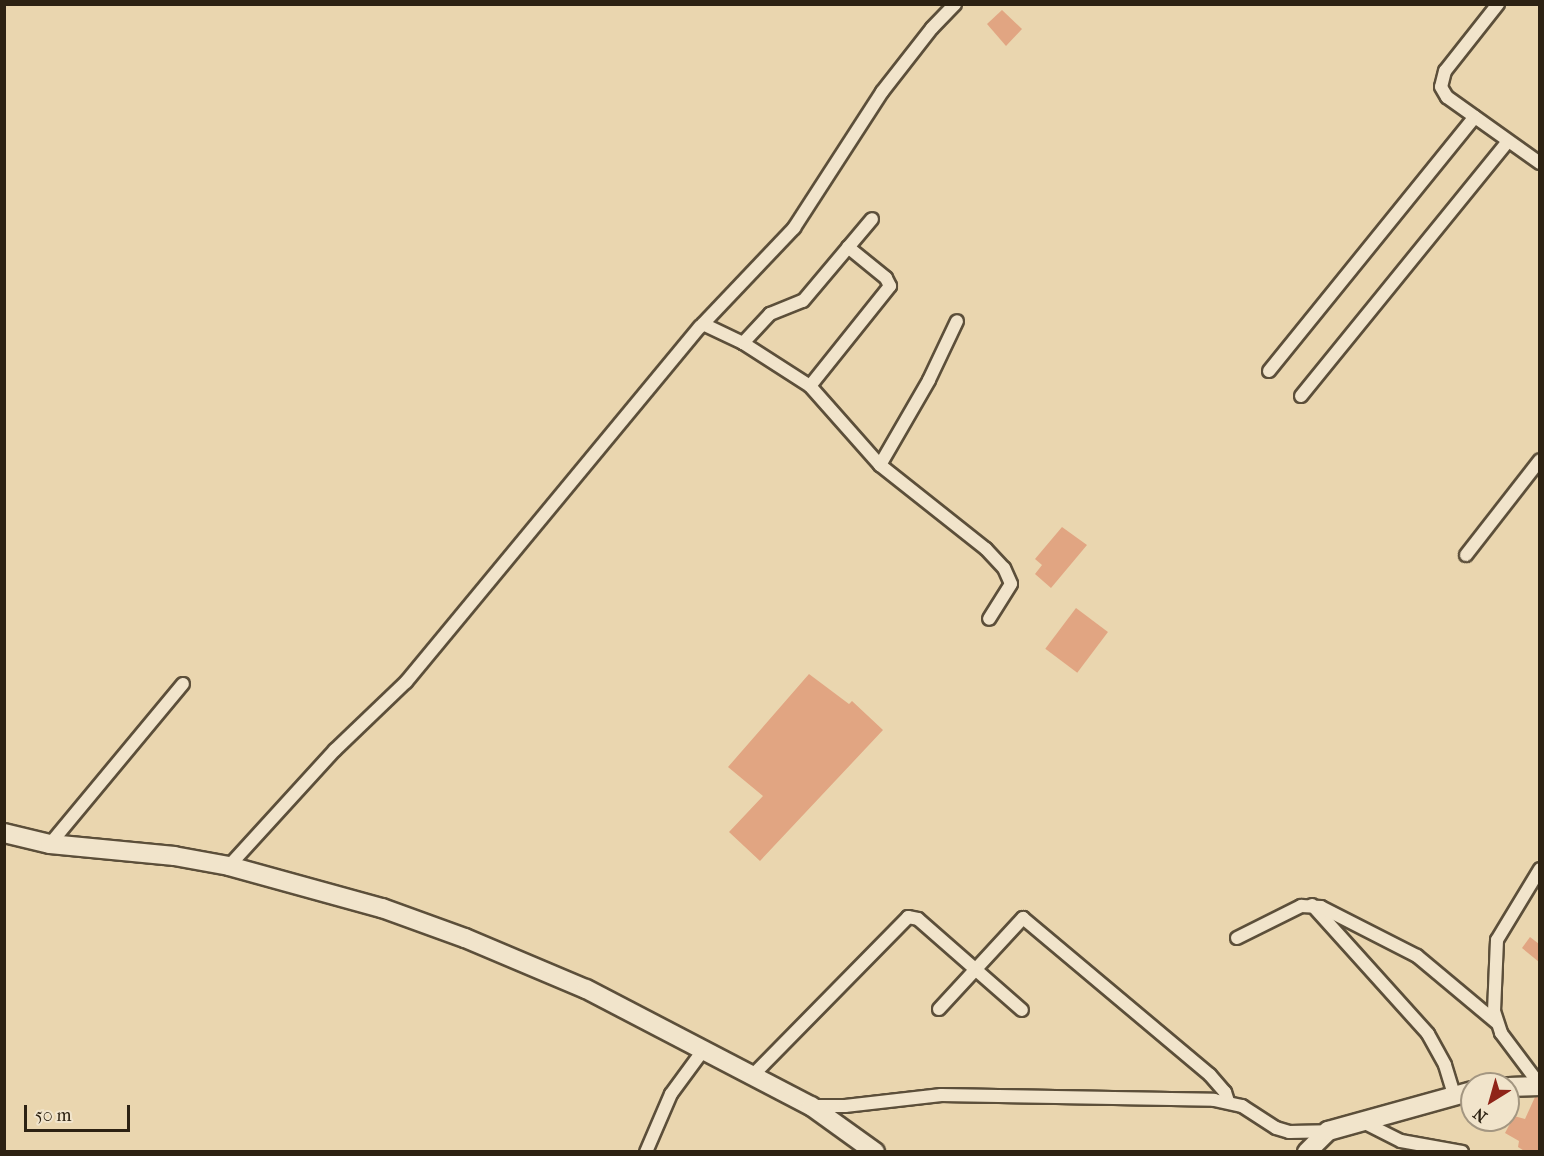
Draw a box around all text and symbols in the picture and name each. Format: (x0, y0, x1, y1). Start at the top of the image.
north arrow (1460, 1072, 1520, 1132)
scale bar (27, 1093, 134, 1131)
text: N (1470, 1104, 1491, 1126)
text: 50 m (35, 1105, 71, 1126)

